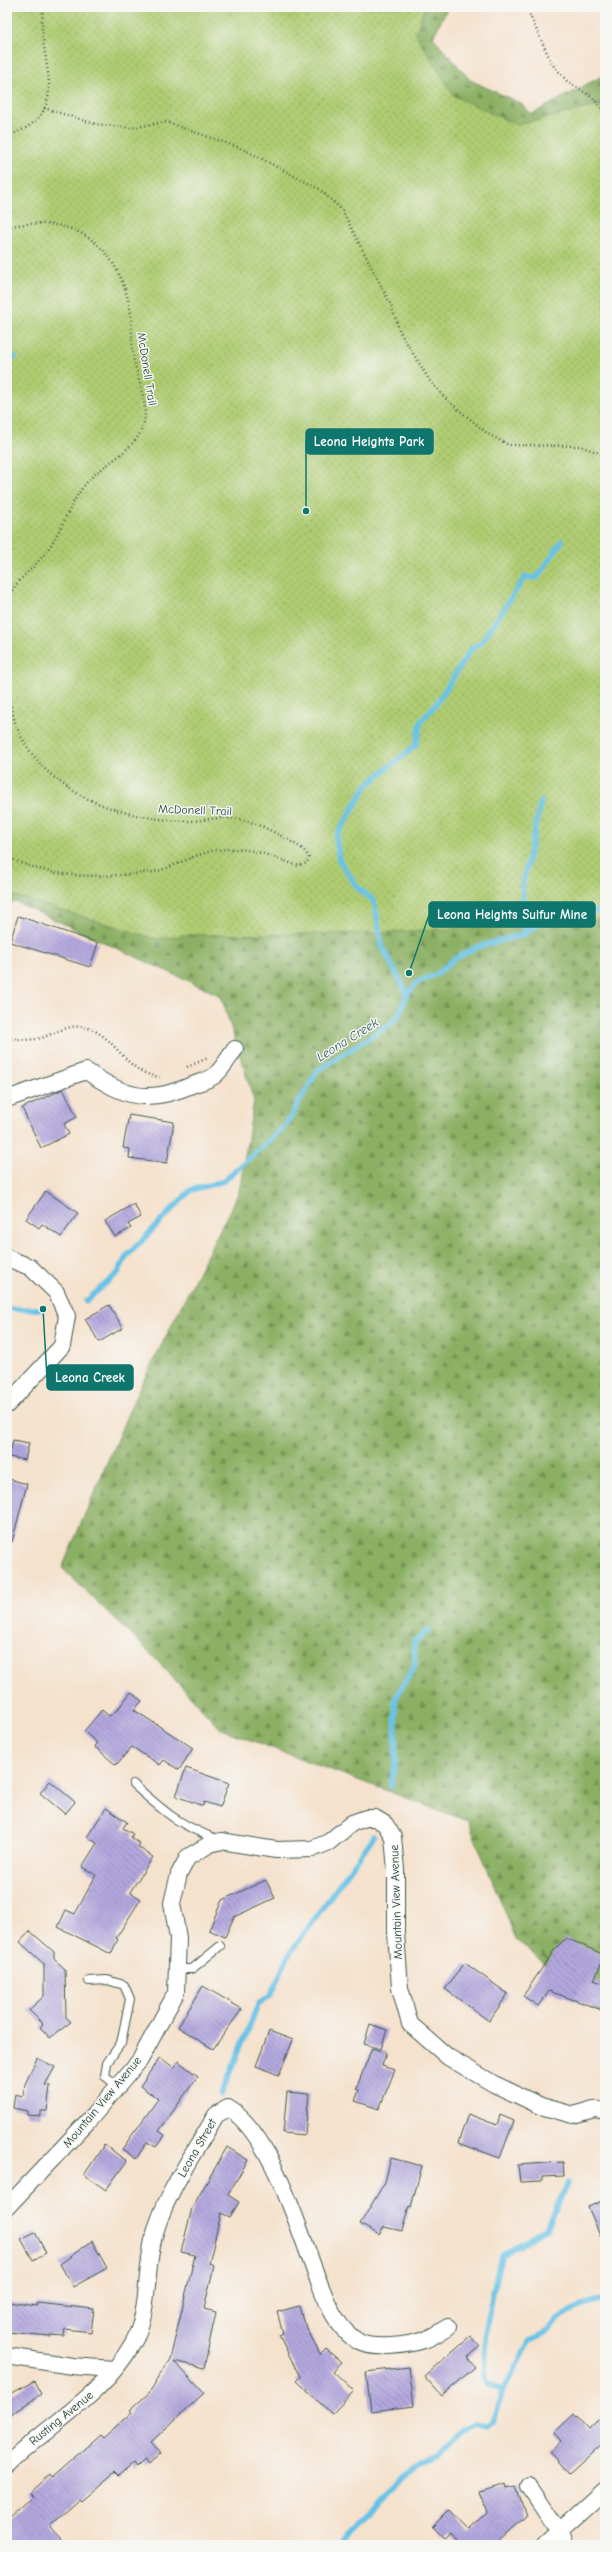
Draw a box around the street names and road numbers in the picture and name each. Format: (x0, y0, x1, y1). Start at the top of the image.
street label: McDonell Trail (134, 331, 160, 407)
street label: McDonell Trail (158, 802, 232, 818)
street label: Mountain View Avenue (387, 1844, 405, 1960)
street label: Mountain View Avenue (60, 2054, 144, 2150)
street label: Leona Street (175, 2116, 220, 2180)
street label: Rusting Avenue (26, 2388, 96, 2448)

